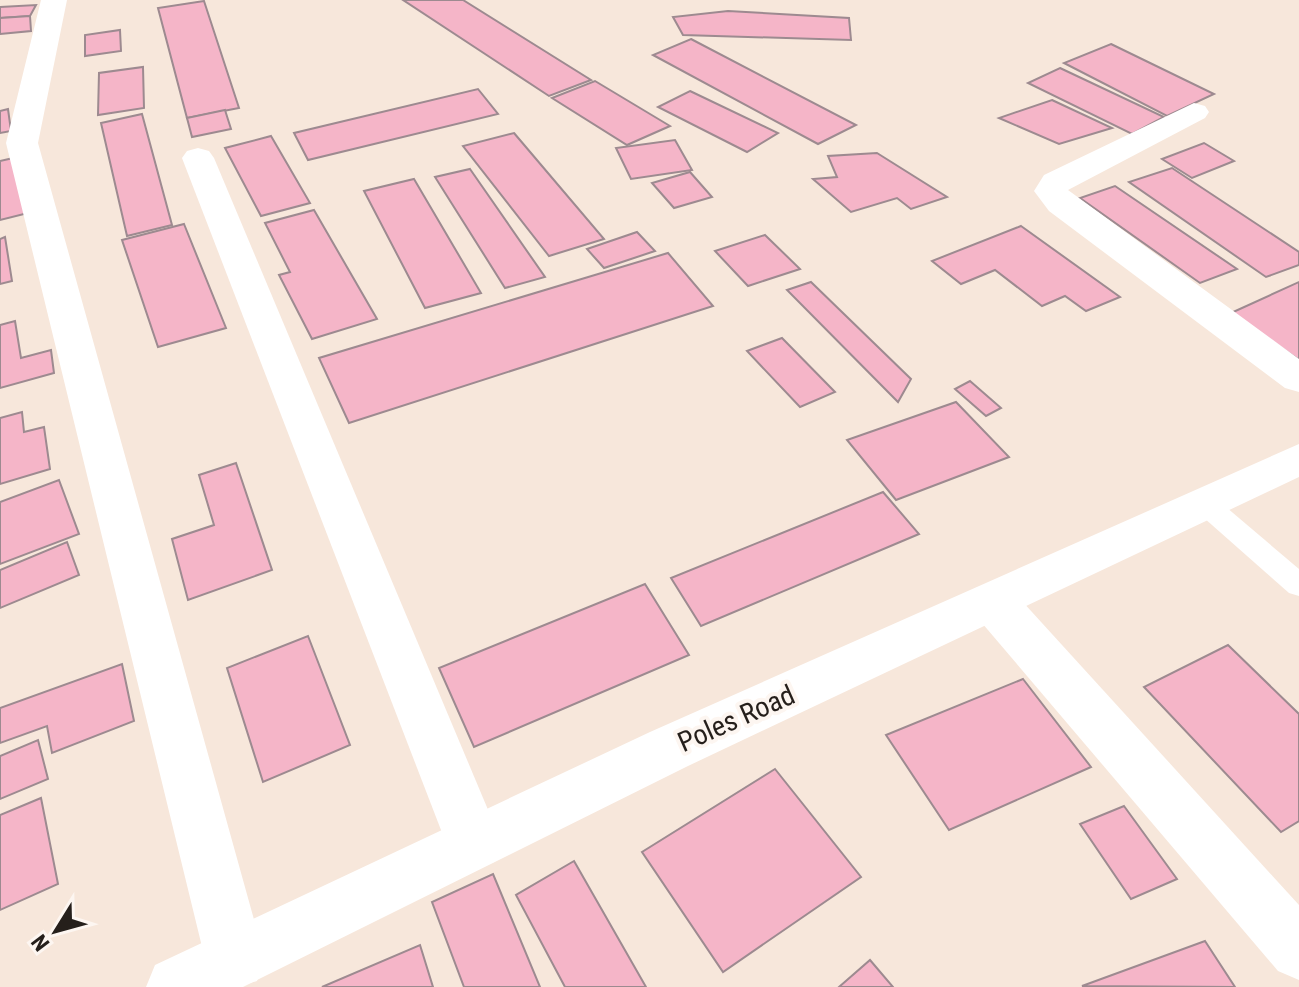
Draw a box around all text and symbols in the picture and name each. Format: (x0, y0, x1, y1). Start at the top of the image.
street label: Poles Road (673, 678, 800, 759)
north arrow (16, 891, 96, 971)
text: N (26, 930, 54, 956)

